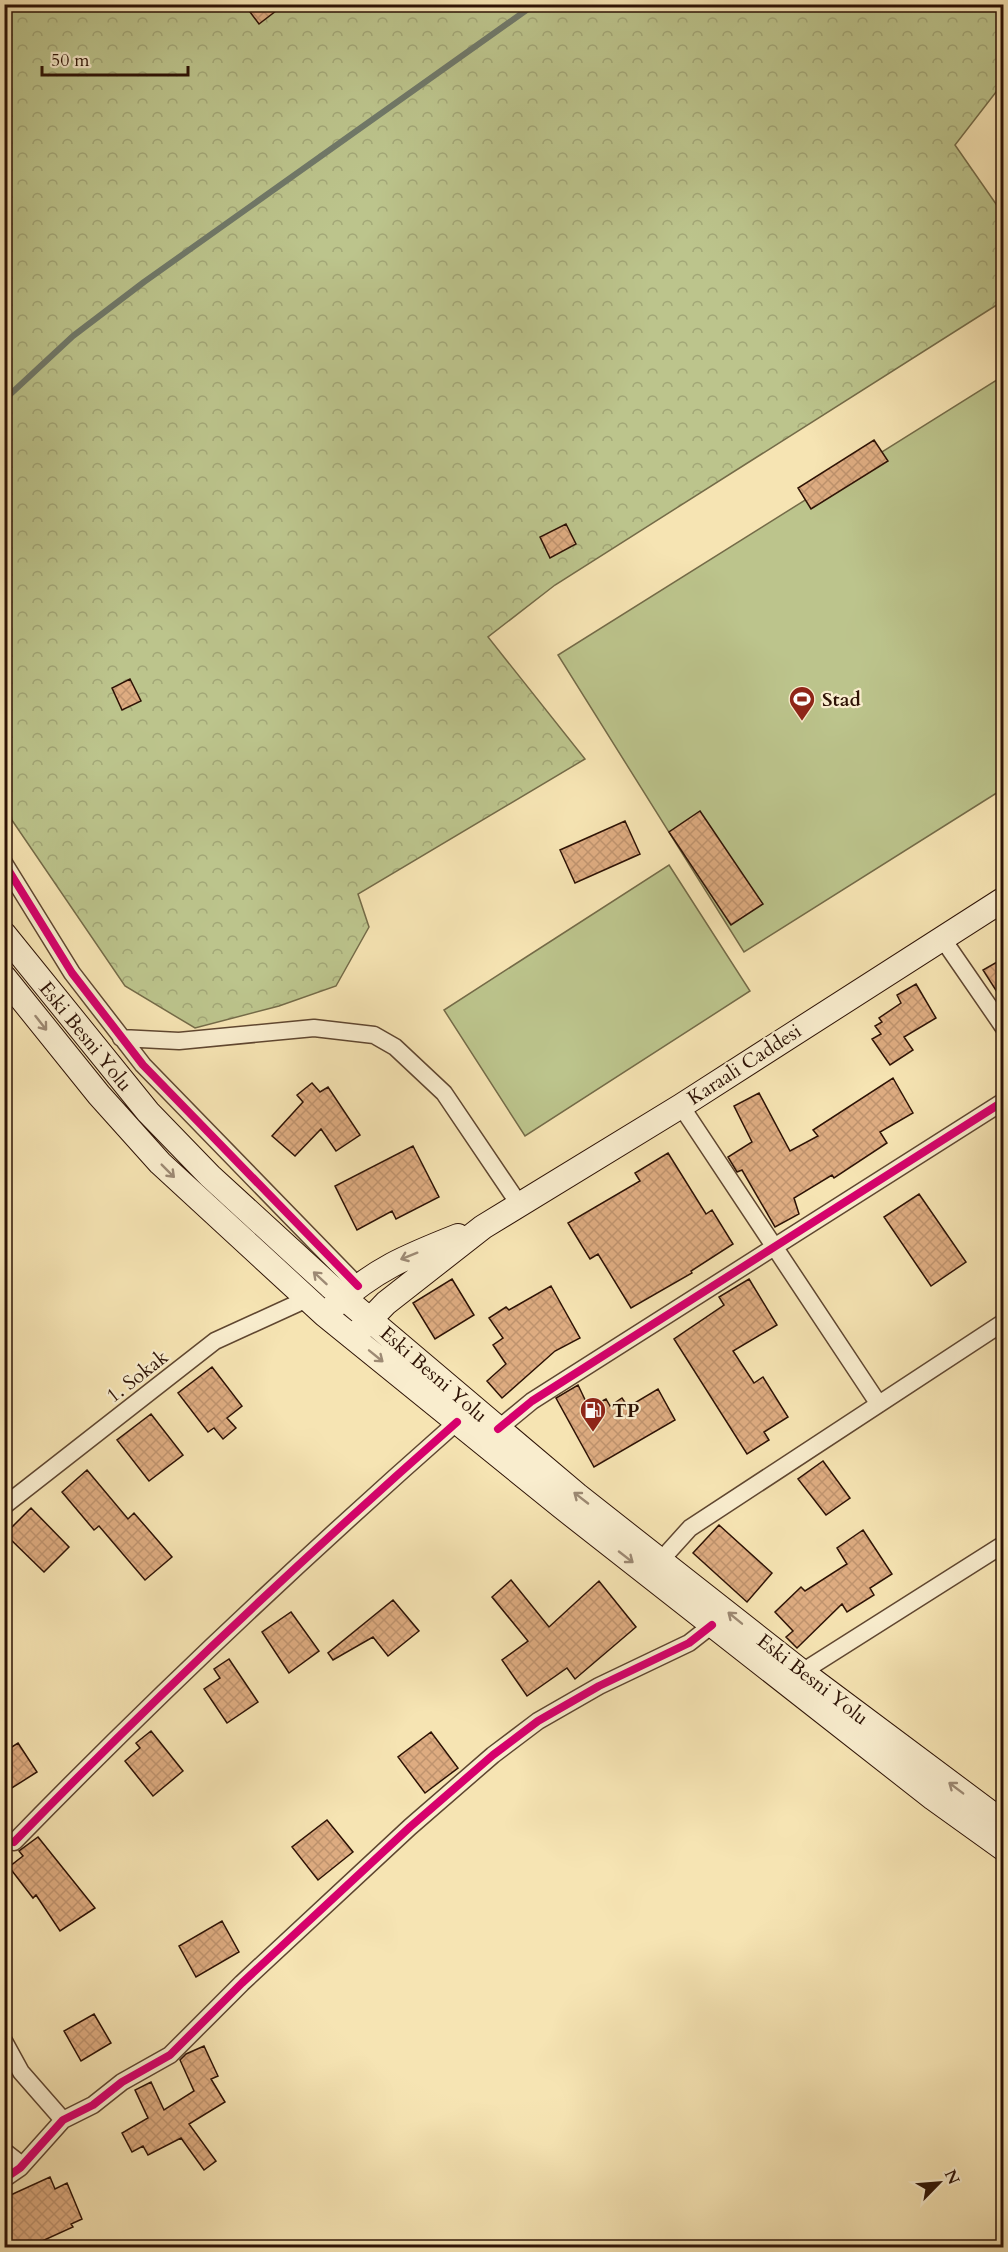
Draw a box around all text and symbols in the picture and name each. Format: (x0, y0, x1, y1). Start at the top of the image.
scale bar (42, 39, 188, 77)
text: 50 m (51, 48, 90, 73)
sports icon: Stad (787, 684, 817, 722)
place label: Stad (822, 686, 862, 713)
street label: Eski Besni Yolu (33, 976, 138, 1097)
one-way arrow (34, 1014, 47, 1030)
street label: Karaali Caddesi (682, 1017, 807, 1111)
one-way arrow (160, 1163, 175, 1178)
one-way arrow (400, 1251, 419, 1262)
one-way arrow (313, 1271, 328, 1285)
street label: Eski Besni Yolu (374, 1320, 493, 1429)
street label: 1. Sokak (101, 1344, 174, 1409)
one-way arrow (368, 1350, 384, 1363)
fuel station icon: TP (578, 1395, 608, 1433)
place label: TP (612, 1397, 639, 1424)
one-way arrow (574, 1492, 590, 1505)
one-way arrow (618, 1551, 634, 1564)
one-way arrow (728, 1611, 743, 1625)
street label: Eski Besni Yolu (751, 1627, 874, 1731)
one-way arrow (949, 1782, 965, 1795)
north arrow (909, 2153, 969, 2213)
text: N (939, 2166, 965, 2188)

